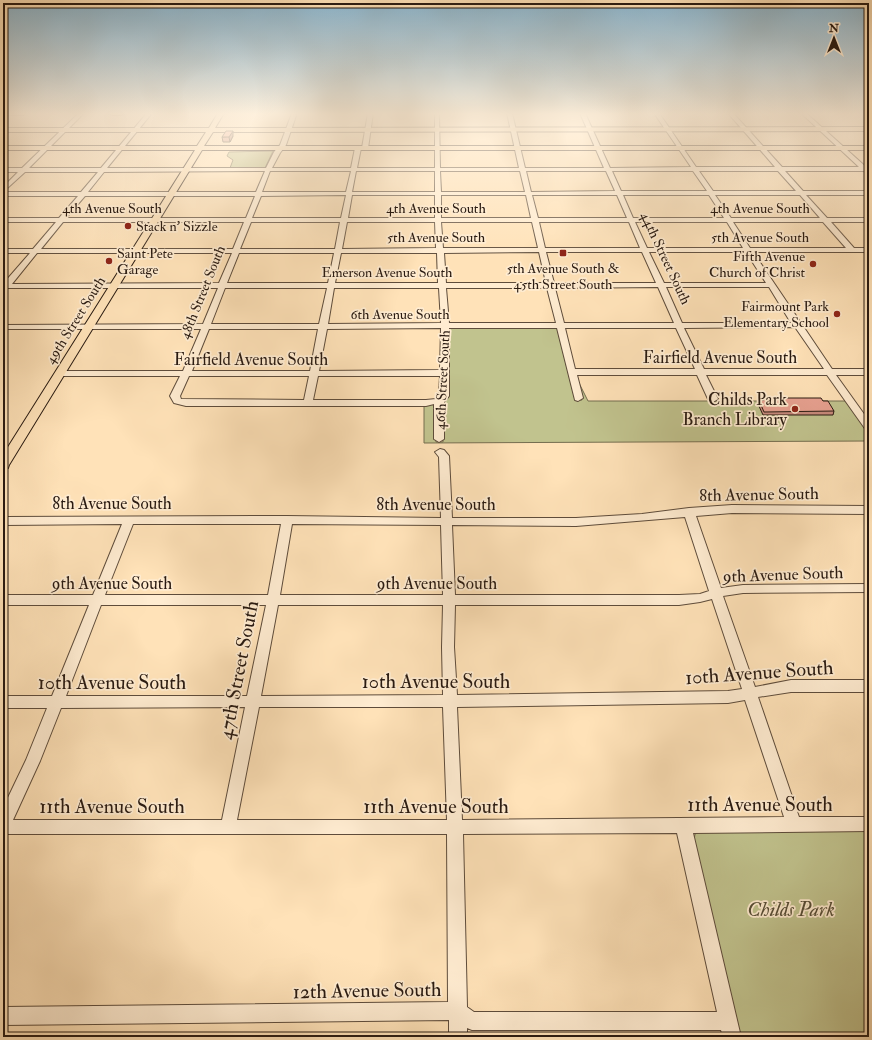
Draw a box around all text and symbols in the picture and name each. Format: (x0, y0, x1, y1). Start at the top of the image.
north arrow (814, 18, 854, 58)
text: N (828, 22, 840, 35)
street label: 4th Avenue South (62, 200, 162, 217)
street label: 4th Avenue South (386, 200, 486, 217)
street label: 4th Avenue South (710, 200, 810, 217)
street label: 44th Street South (637, 209, 695, 308)
place label: Stack n' Sizzle (136, 218, 218, 235)
marker: Stack n' Sizzle (123, 221, 133, 231)
street label: 5th Avenue South (387, 229, 486, 246)
street label: 5th Avenue South (711, 229, 810, 246)
street label: 48th Street South (176, 242, 229, 341)
place label: Saint Pete Garage (117, 245, 173, 278)
marker: 5th Avenue South & 45th Street South (558, 248, 568, 258)
place label: Fifth Avenue Church of Christ (709, 248, 805, 281)
marker: Saint Pete Garage (104, 256, 114, 266)
marker: Fifth Avenue Church of Christ (808, 259, 818, 269)
place label: 5th Avenue South & 45th Street South (507, 260, 620, 293)
street label: Emerson Avenue South (322, 264, 453, 281)
street label: 49th Street South (42, 273, 109, 367)
place label: Fairmount Park Elementary School (723, 298, 829, 332)
street label: 6th Avenue South (351, 306, 450, 323)
marker: Fairmount Park Elementary School (832, 309, 842, 319)
street label: 46th Street South (431, 329, 454, 430)
street label: Fairfield Avenue South (643, 347, 797, 368)
street label: Fairfield Avenue South (174, 349, 328, 370)
place label: Childs Park Branch Library (682, 389, 788, 431)
marker: Childs Park Branch Library (790, 404, 800, 414)
street label: 8th Avenue South (699, 483, 819, 506)
street label: 8th Avenue South (52, 493, 172, 514)
street label: 8th Avenue South (376, 494, 496, 515)
street label: 9th Avenue South (721, 562, 844, 587)
street label: 9th Avenue South (50, 573, 172, 594)
street label: 9th Avenue South (375, 573, 497, 594)
street label: 47th Street South (213, 598, 264, 742)
street label: 10th Avenue South (684, 655, 835, 690)
street label: 10th Avenue South (362, 669, 511, 694)
street label: 10th Avenue South (38, 670, 187, 695)
street label: 11th Avenue South (687, 792, 833, 817)
street label: 11th Avenue South (39, 794, 185, 819)
street label: 11th Avenue South (363, 794, 509, 819)
park label: Childs Park (747, 897, 835, 922)
street label: 12th Avenue South (293, 977, 442, 1004)

